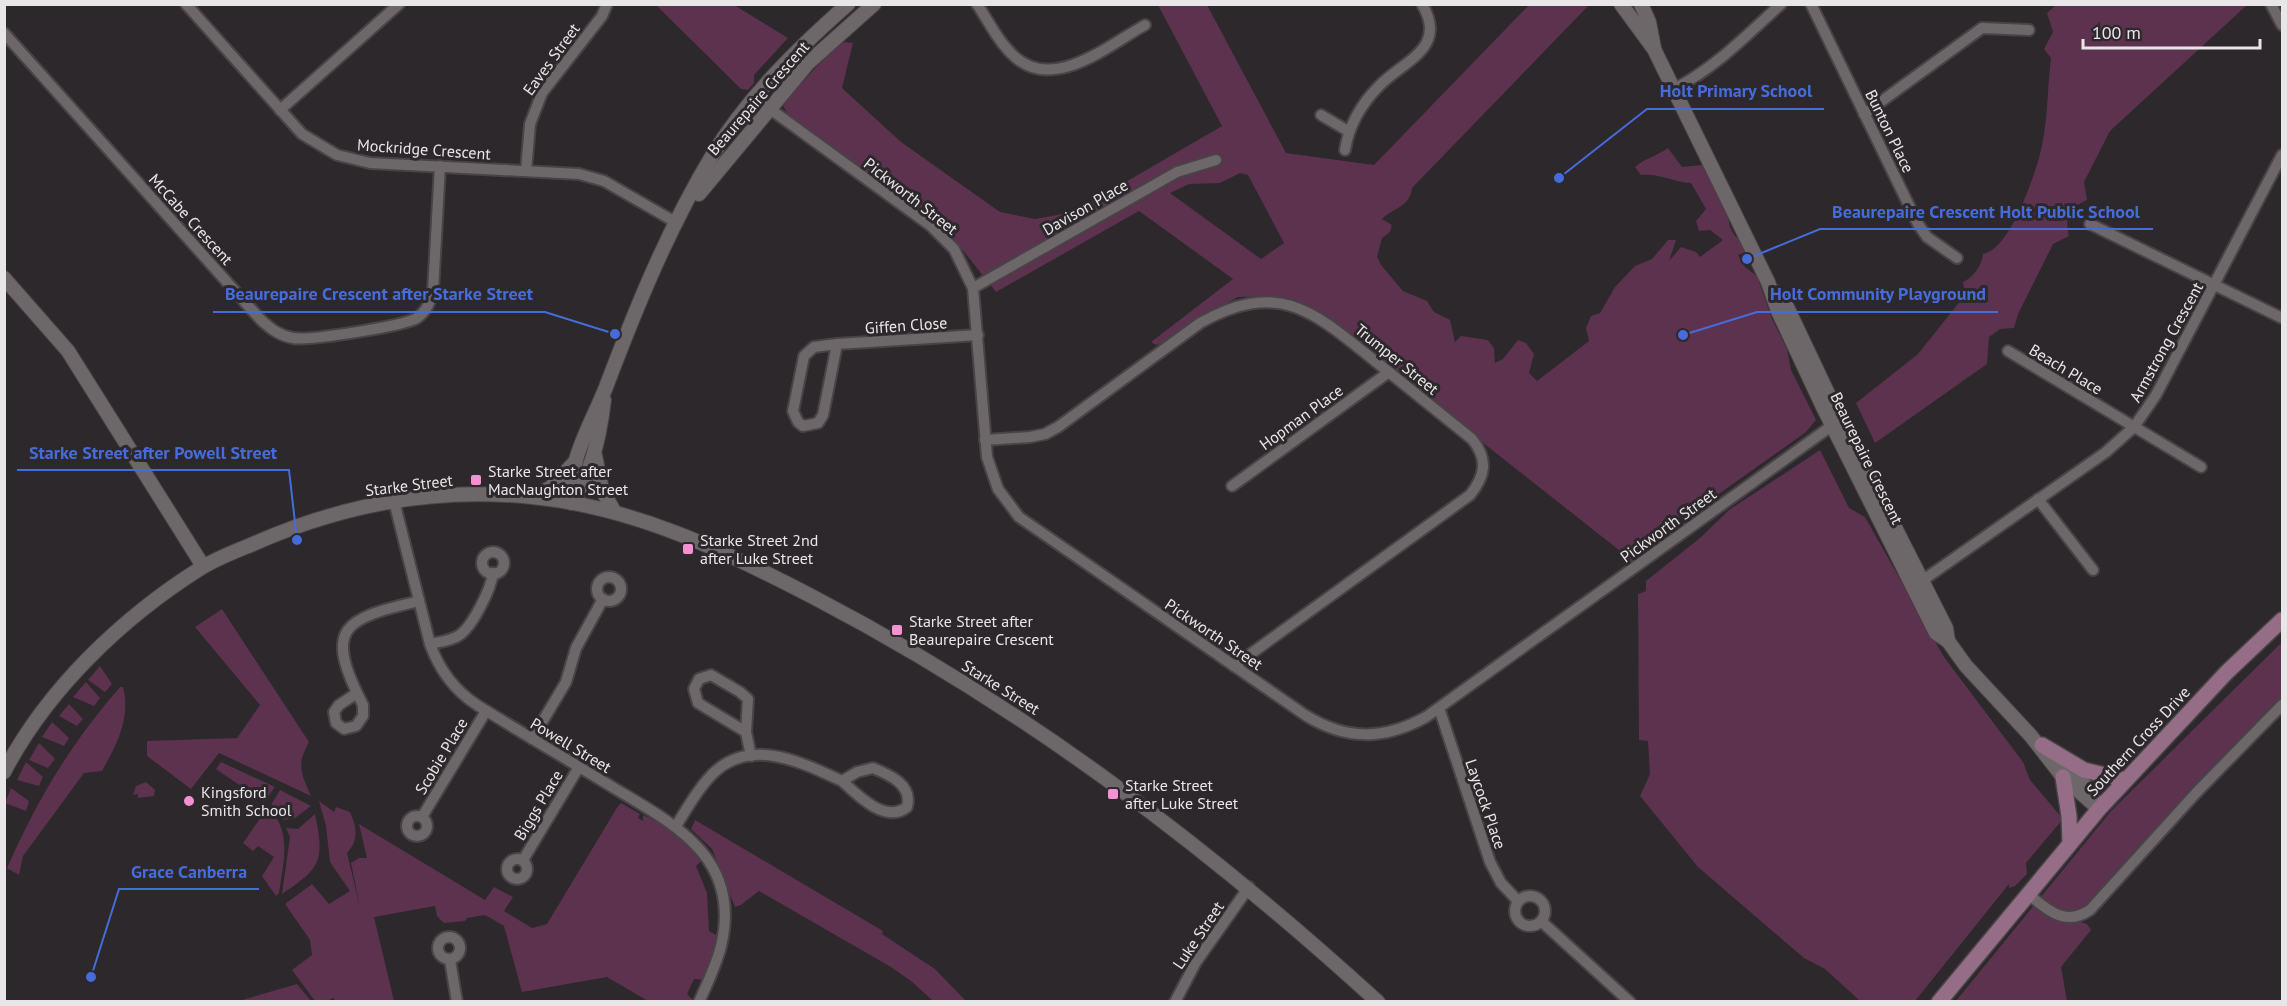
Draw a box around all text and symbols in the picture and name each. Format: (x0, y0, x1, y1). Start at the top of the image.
scale bar (2083, 12, 2260, 50)
street label: Eaves Street (518, 19, 584, 99)
text: 100 m (2092, 21, 2141, 44)
street label: Beaurepaire Crescent (703, 36, 813, 159)
callout: Holt Primary School (1647, 73, 1824, 109)
text: Holt Primary School (1660, 79, 1813, 102)
street label: Bunton Place (1861, 86, 1919, 176)
street label: Mockridge Crescent (357, 134, 492, 164)
street label: Pickworth Street (860, 153, 962, 239)
street label: McCabe Crescent (145, 169, 238, 269)
street label: Davison Place (1039, 175, 1131, 239)
callout: Beaurepaire Crescent Holt Public School (1820, 193, 2153, 229)
text: Beaurepaire Crescent Holt Public School (1832, 200, 2141, 223)
callout: Beaurepaire Crescent after Starke Street (213, 276, 545, 312)
callout: Holt Community Playground (1757, 276, 1998, 312)
street label: Armstrong Crescent (2125, 278, 2207, 405)
text: Beaurepaire Crescent after Starke Street (225, 282, 534, 305)
text: Holt Community Playground (1770, 282, 1986, 305)
street label: Giffen Close (864, 312, 948, 338)
street label: Trumper Street (1351, 319, 1443, 399)
street label: Beach Place (2026, 339, 2106, 399)
street label: Hopman Place (1255, 380, 1347, 454)
street label: Beaurepaire Crescent (1826, 389, 1908, 528)
callout: Starke Street after Powell Street (17, 434, 289, 470)
text: Starke Street after Powell Street (29, 441, 278, 464)
place label: Starke Street after MacNaughton Street (488, 461, 629, 499)
street label: Starke Street (364, 470, 454, 500)
marker: Starke Street after MacNaughton Street (469, 473, 483, 487)
street label: Pickworth Street (1616, 483, 1720, 566)
place label: Starke Street 2nd after Luke Street (700, 530, 818, 568)
marker: Starke Street 2nd after Luke Street (681, 542, 695, 556)
street label: Pickworth Street (1161, 594, 1267, 674)
place label: Starke Street after Beaurepaire Crescent (909, 611, 1054, 649)
marker: Starke Street after Beaurepaire Crescent (890, 623, 904, 637)
street label: Starke Street (958, 655, 1044, 719)
street label: Southern Cross Drive (2082, 682, 2194, 800)
street label: Powell Street (527, 713, 616, 777)
street label: Scobie Place (410, 714, 472, 798)
street label: Laycock Place (1461, 756, 1511, 852)
street label: Biggs Place (509, 766, 567, 844)
place label: Starke Street after Luke Street (1125, 775, 1239, 813)
place label: Kingsford Smith School (201, 782, 292, 820)
marker: Starke Street after Luke Street (1106, 787, 1120, 801)
marker: Kingsford Smith School (182, 794, 196, 808)
callout: Grace Canberra (119, 853, 259, 889)
text: Grace Canberra (131, 860, 247, 883)
street label: Luke Street (1168, 897, 1228, 973)

